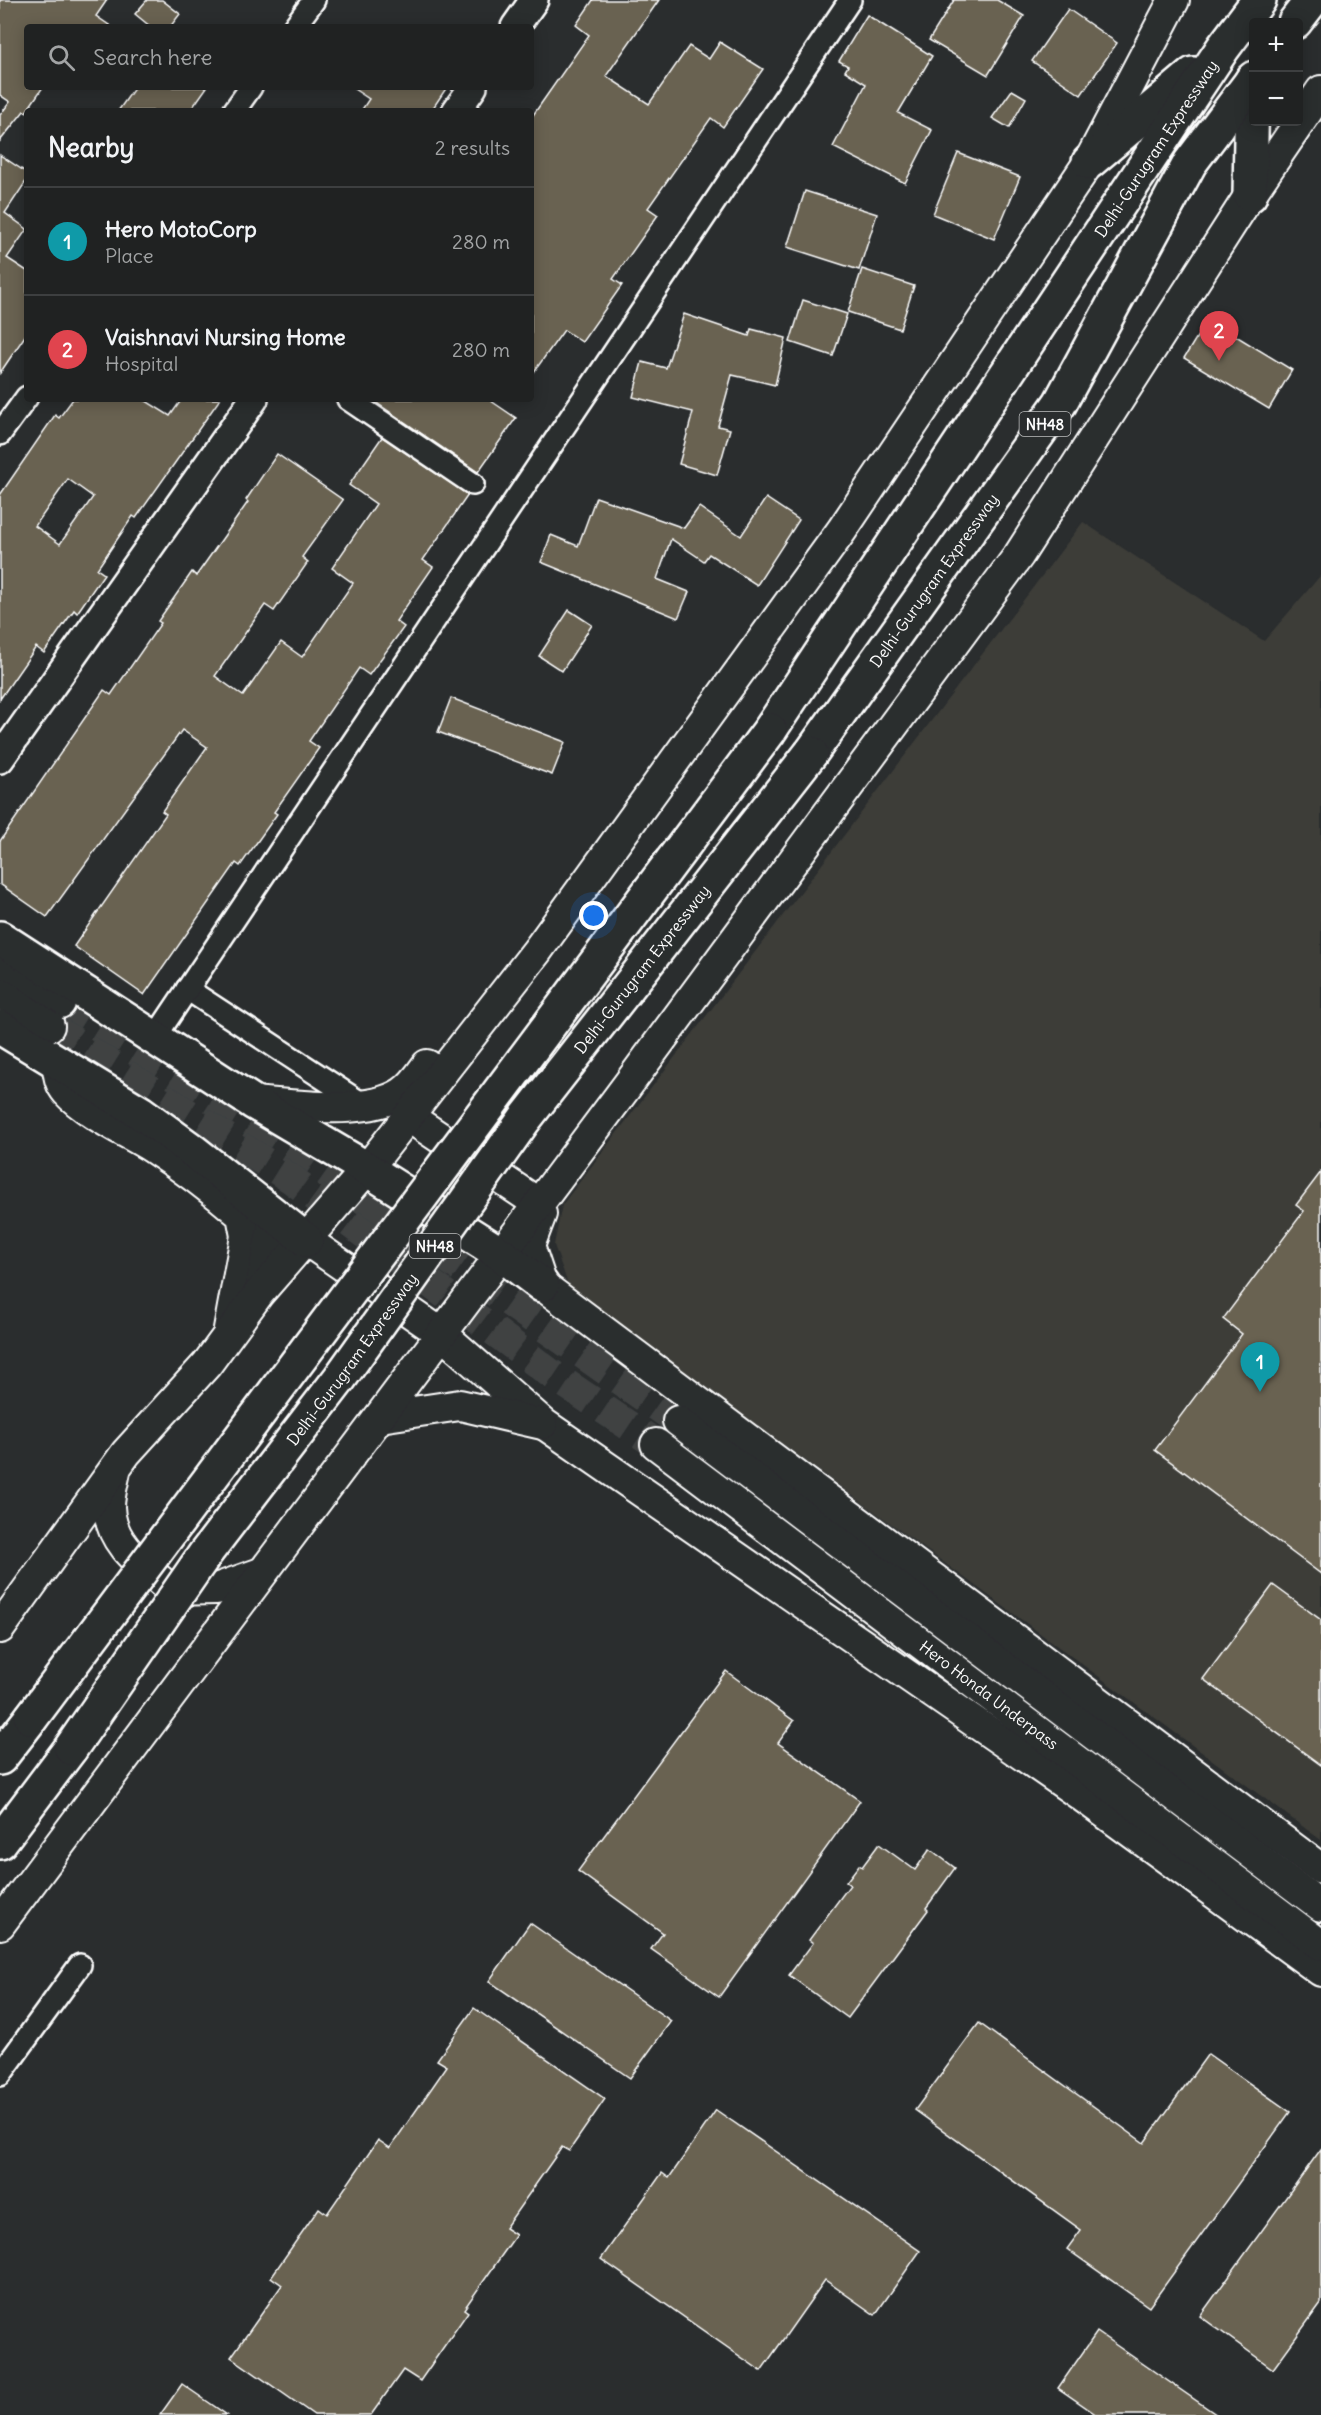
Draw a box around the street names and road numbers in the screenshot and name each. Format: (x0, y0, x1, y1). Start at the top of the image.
street label: Delhi-Gurugram Expressway (1090, 56, 1222, 241)
road number: NH48 (1020, 412, 1070, 436)
street label: Delhi-Gurugram Expressway (865, 489, 1002, 671)
street label: Delhi-Gurugram Expressway (570, 881, 714, 1057)
road number: NH48 (410, 1234, 460, 1258)
street label: Delhi-Gurugram Expressway (282, 1269, 422, 1449)
street label: Hero Honda Underpass (916, 1636, 1062, 1754)

